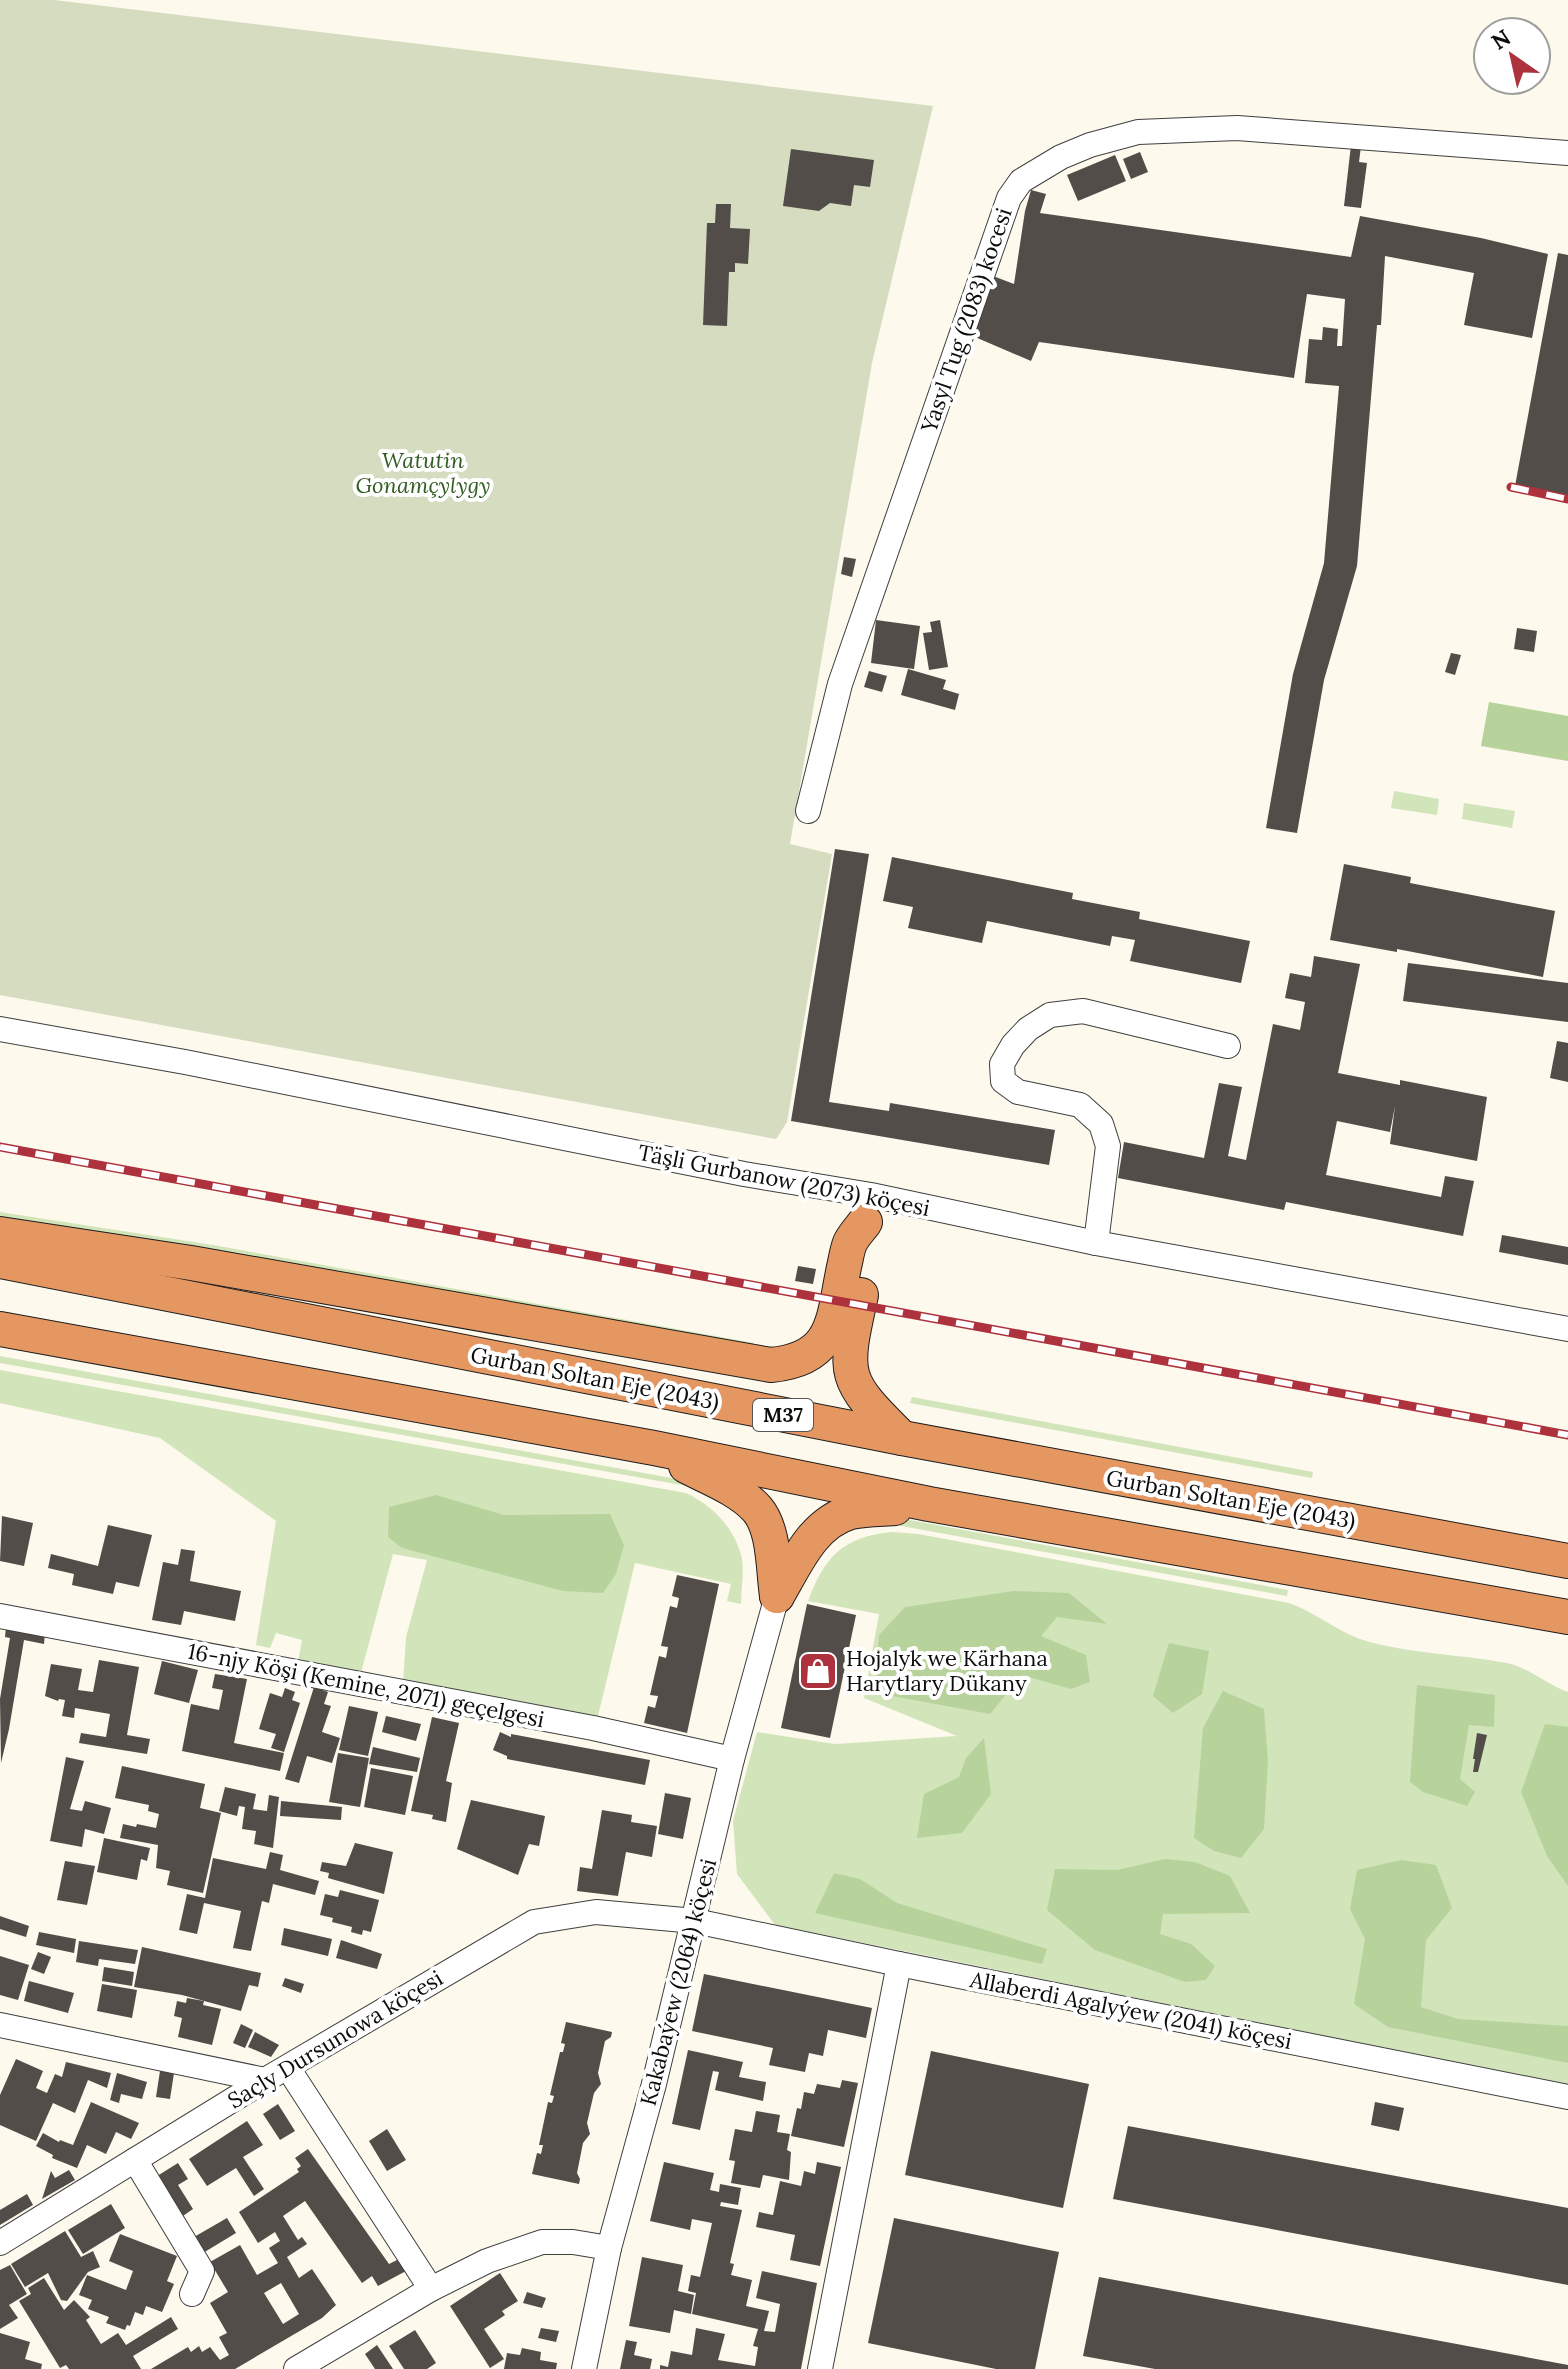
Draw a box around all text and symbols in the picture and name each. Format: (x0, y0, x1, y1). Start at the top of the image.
north arrow (1472, 16, 1552, 96)
text: N (1486, 23, 1516, 56)
street label: Yasyl Tug (2083) kocesi (914, 204, 1018, 437)
park label: Watutin Gonamçylygy (356, 446, 490, 499)
street label: Täşli Gurbanow (2073) köçesi (636, 1138, 932, 1222)
street label: Gurban Soltan Eje (2043) (468, 1340, 722, 1416)
road number: M37 (753, 1399, 813, 1431)
street label: Gurban Soltan Eje (2043) (1104, 1463, 1358, 1535)
street label: 16-njy Köşi (Kemine, 2071) geçelgesi (185, 1637, 547, 1733)
place label: Hojalyk we Kärhana Harytlary Dükany (846, 1644, 1048, 1697)
shop icon: Hojalyk we Kärhana Harytlary Dükany (797, 1650, 839, 1692)
street label: Kakabaýew (2064) köçesi (634, 1856, 722, 2108)
street label: Saçly Dursunowa köçesi (222, 1964, 448, 2114)
street label: Allaberdi Agalyýew (2041) köçesi (967, 1965, 1294, 2055)

